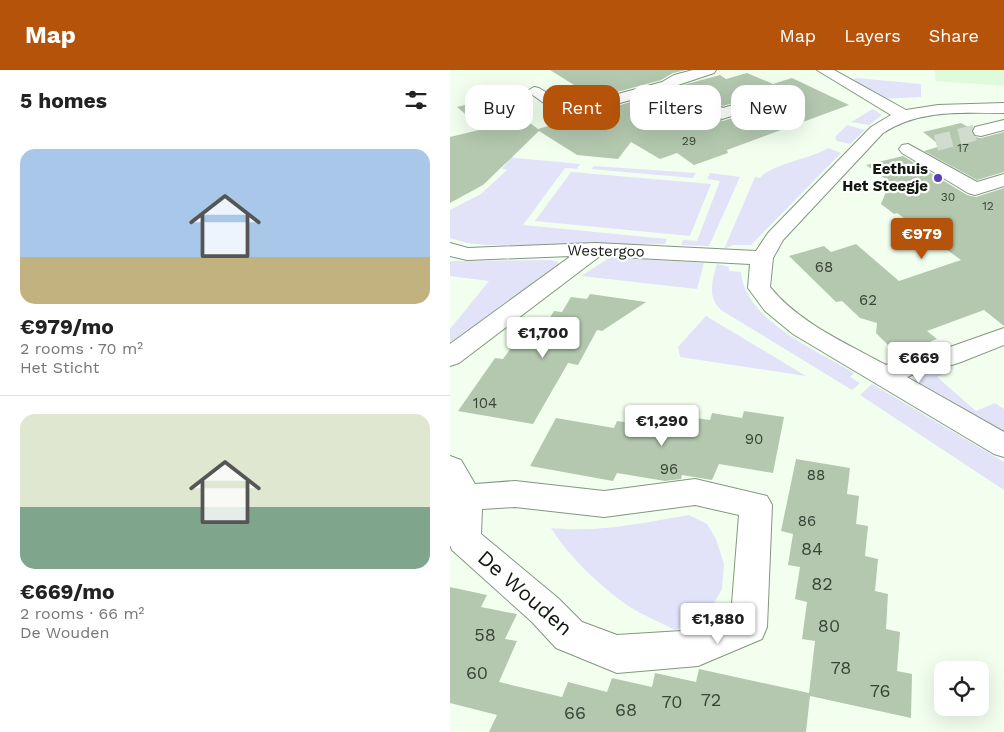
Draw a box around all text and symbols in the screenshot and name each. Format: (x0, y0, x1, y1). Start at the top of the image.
text: Map (25, 21, 76, 49)
text: Map (779, 25, 816, 46)
text: Layers (844, 25, 901, 46)
text: Share (929, 25, 979, 46)
chip: Buy (465, 85, 533, 130)
chip: Rent (543, 85, 620, 130)
chip: Filters (630, 85, 721, 130)
chip: New (731, 85, 805, 130)
icon: filters (402, 86, 430, 114)
text: 5 homes (20, 88, 107, 113)
house number: 29 (682, 134, 696, 148)
house number: 17 (957, 141, 969, 155)
place label: Eethuis Het Steegje (842, 160, 928, 195)
marker: Eethuis Het Steegje (932, 172, 944, 184)
icon: home (180, 181, 270, 271)
house number: 30 (941, 190, 955, 204)
house number: 12 (982, 199, 994, 213)
pin: €979 (892, 218, 952, 260)
text: €979 (902, 224, 942, 243)
street label: Westergoo (567, 241, 645, 261)
house number: 68 (815, 258, 833, 276)
house number: 62 (859, 291, 877, 309)
text: €979/mo (20, 314, 114, 339)
pin: €1,700 (502, 316, 584, 359)
text: €1,700 (518, 323, 568, 342)
text: 2 rooms · 70 m² (20, 339, 143, 358)
pin: €669 (889, 342, 949, 384)
text: €669 (899, 348, 939, 367)
text: Het Sticht (20, 358, 99, 377)
house number: 104 (473, 394, 497, 412)
pin: €1,290 (621, 404, 703, 447)
text: €1,290 (636, 411, 688, 430)
house number: 90 (745, 430, 763, 448)
icon: home (180, 447, 270, 537)
house number: 96 (660, 460, 678, 478)
house number: 88 (807, 466, 825, 484)
house number: 86 (798, 512, 816, 530)
house number: 84 (801, 538, 823, 559)
street label: De Wouden (473, 545, 578, 641)
house number: 82 (811, 573, 833, 594)
text: €669/mo (20, 579, 115, 604)
pin: €1,880 (677, 602, 759, 645)
text: 2 rooms · 66 m² (20, 604, 144, 623)
text: €1,880 (691, 609, 745, 628)
house number: 80 (818, 615, 840, 636)
text: De Wouden (20, 623, 109, 642)
house number: 58 (474, 624, 496, 645)
house number: 78 (831, 657, 851, 678)
map controls (934, 661, 989, 716)
button: locate (934, 661, 989, 716)
house number: 60 (466, 662, 488, 683)
house number: 76 (870, 680, 890, 701)
house number: 72 (701, 689, 721, 710)
house number: 70 (662, 691, 682, 712)
house number: 68 (615, 699, 637, 720)
house number: 66 (564, 702, 586, 723)

